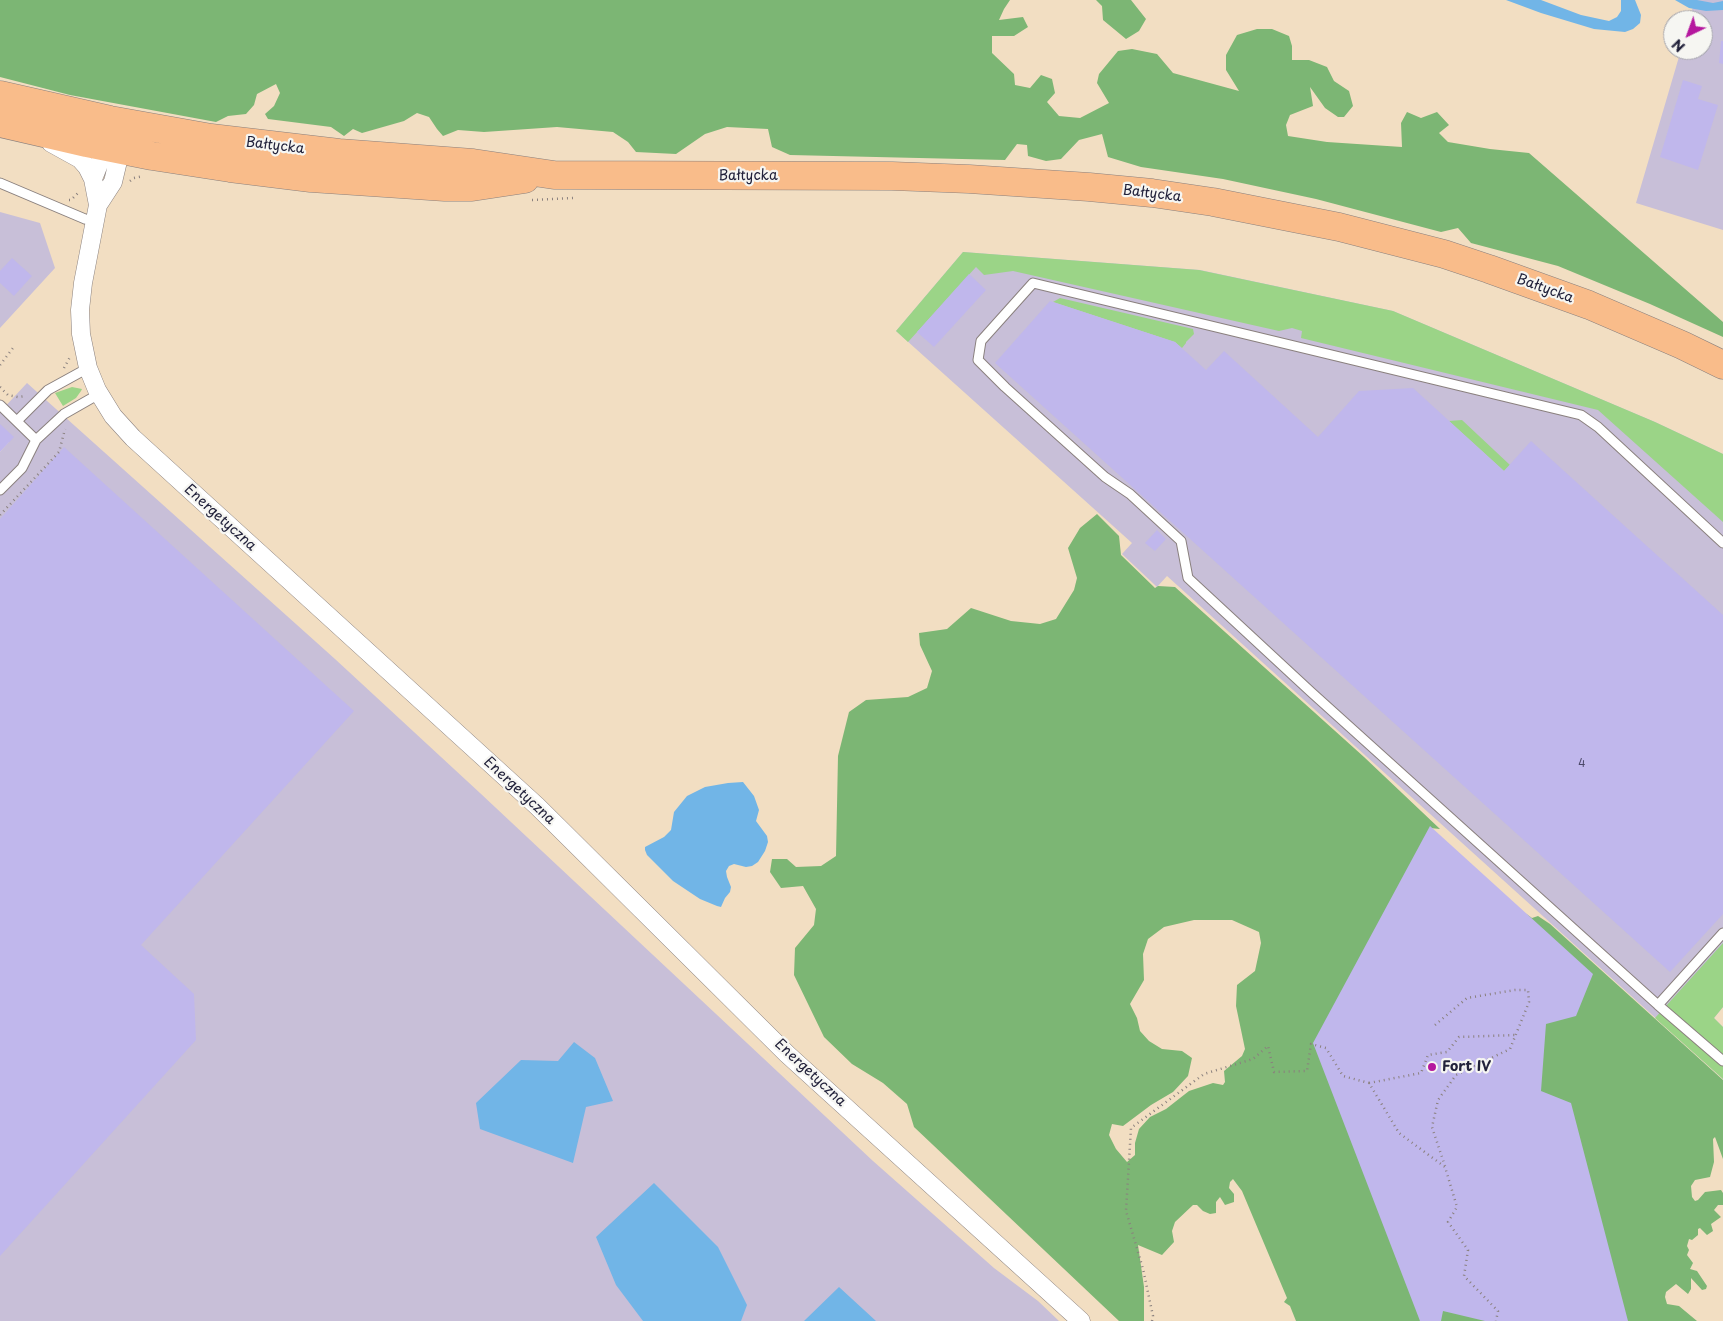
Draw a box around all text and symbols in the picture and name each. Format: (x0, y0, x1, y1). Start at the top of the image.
north arrow (1663, 10, 1713, 60)
text: N (1667, 34, 1689, 57)
street label: Bałtycka (245, 134, 305, 158)
street label: Bałtycka (718, 168, 778, 184)
street label: Bałtycka (1122, 182, 1182, 206)
street label: Bałtycka (1514, 271, 1576, 307)
street label: Energetyczna (180, 481, 260, 555)
street label: Energetyczna (480, 754, 558, 828)
house number: 4 (1578, 757, 1586, 771)
street label: Energetyczna (771, 1036, 849, 1110)
place label: Fort IV (1442, 1059, 1491, 1075)
marker: Fort IV (1426, 1061, 1438, 1073)

